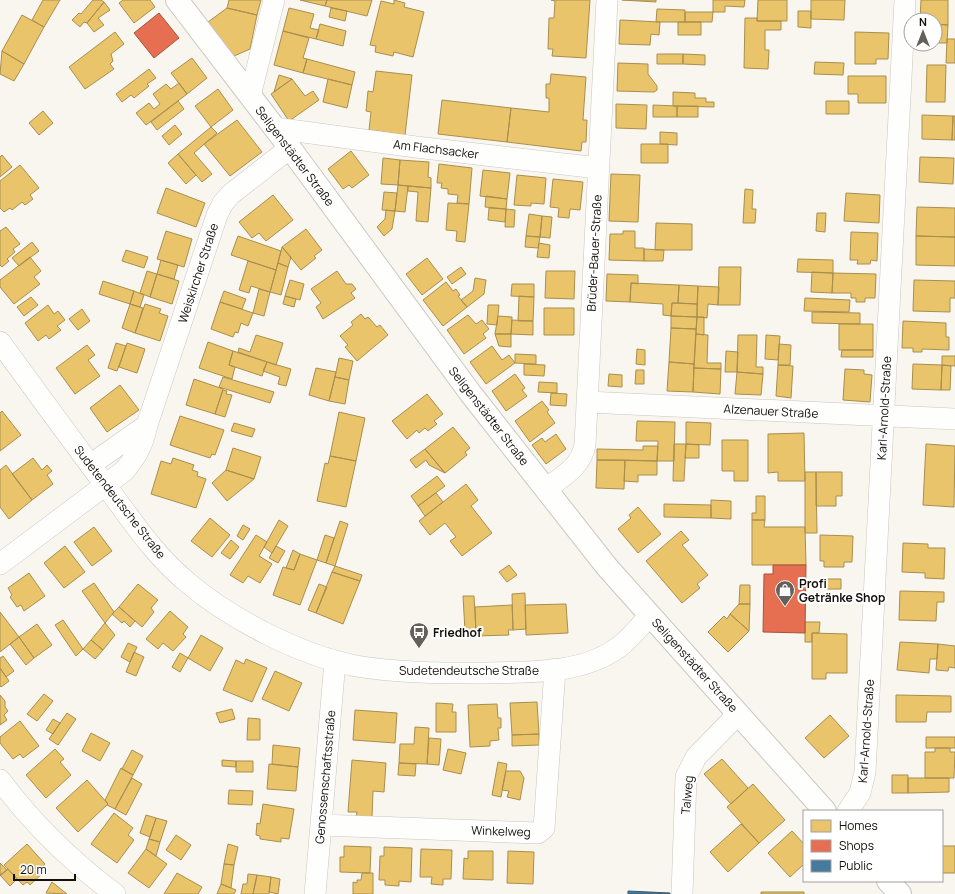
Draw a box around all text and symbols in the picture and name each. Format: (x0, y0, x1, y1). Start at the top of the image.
north arrow (903, 12, 943, 52)
text: N (919, 14, 927, 29)
street label: Seligenstädter Straße (252, 102, 338, 210)
street label: Am Flachsacker (392, 135, 480, 163)
street label: Brüder-Bauer-Straße (582, 194, 606, 312)
street label: Weiskircher Straße (174, 221, 222, 325)
street label: Karl-Arnold-Straße (873, 356, 895, 460)
street label: Seligenstädter Straße (445, 363, 533, 469)
street label: Alzenauer Straße (723, 400, 819, 422)
street label: Sudetendeutsche Straße (70, 442, 170, 562)
place label: Profi Getränke Shop (799, 575, 885, 606)
shop icon: Profi Getränke Shop (774, 579, 796, 607)
street label: Seligenstädter Straße (648, 614, 742, 716)
bus stop icon: Friedhof (408, 621, 430, 649)
place label: Friedhof (433, 624, 482, 641)
street label: Sudetendeutsche Straße (399, 662, 539, 679)
street label: Karl-Arnold-Straße (854, 679, 878, 783)
street label: Genossenschaftsstraße (311, 709, 339, 845)
street label: Talweg (677, 775, 697, 815)
legend (803, 810, 943, 882)
text: Homes (839, 817, 878, 834)
street label: Winkelweg (471, 821, 531, 841)
text: Shops (839, 837, 874, 854)
scale bar (14, 856, 75, 882)
text: Public (839, 857, 873, 874)
text: 20 m (20, 861, 47, 878)

